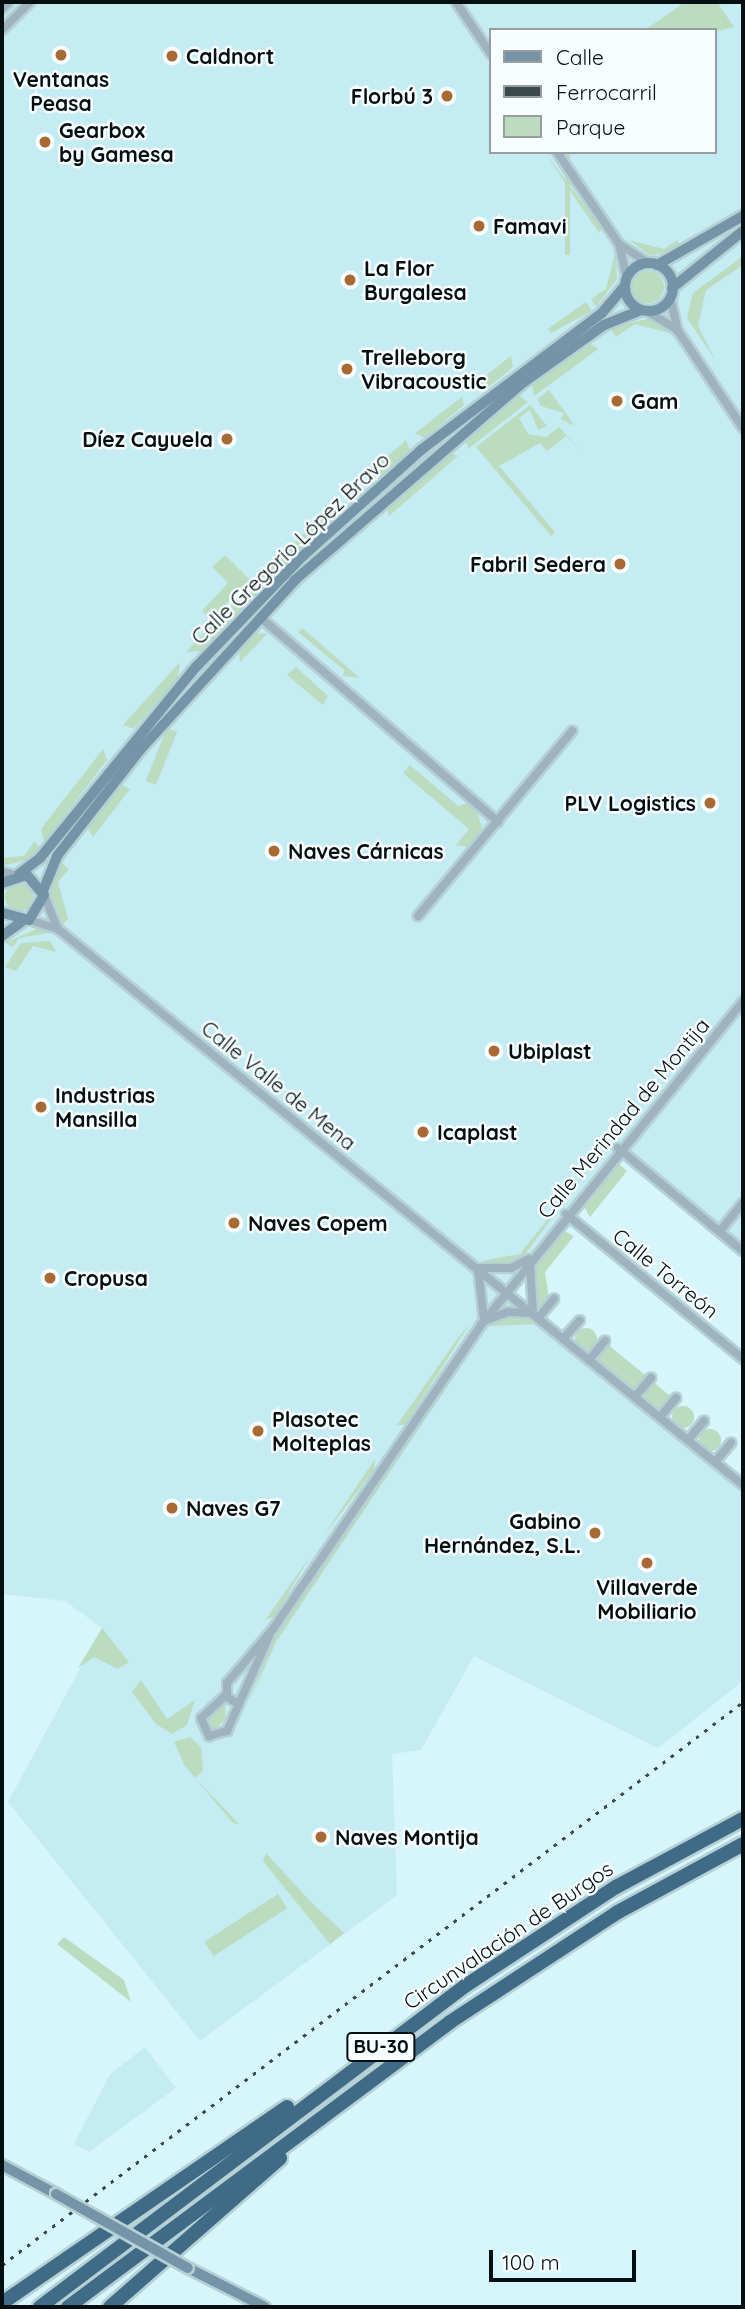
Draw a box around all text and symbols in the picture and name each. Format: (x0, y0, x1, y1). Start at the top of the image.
legend (490, 28, 717, 154)
place label: Caldnort (186, 43, 274, 69)
text: Calle (556, 44, 604, 70)
marker: Ventanas Peasa (53, 47, 69, 63)
marker: Caldnort (164, 48, 180, 64)
place label: Ventanas Peasa (13, 66, 109, 116)
text: Ferrocarril (556, 79, 657, 105)
place label: Florbú 3 (351, 83, 433, 109)
marker: Florbú 3 (439, 88, 455, 104)
text: Parque (556, 114, 625, 140)
place label: Gearbox by Gamesa (59, 117, 174, 167)
marker: Gearbox by Gamesa (37, 134, 53, 150)
place label: Famavi (493, 213, 567, 239)
marker: Famavi (471, 218, 487, 234)
place label: La Flor Burgalesa (364, 255, 467, 305)
marker: La Flor Burgalesa (342, 272, 358, 288)
place label: Trelleborg Vibracoustic (361, 344, 486, 394)
marker: Trelleborg Vibracoustic (339, 361, 355, 377)
place label: Gam (631, 388, 678, 414)
marker: Gam (609, 393, 625, 409)
place label: Díez Cayuela (82, 426, 213, 452)
marker: Díez Cayuela (219, 431, 235, 447)
street label: Calle Gregorio López Bravo (186, 447, 394, 649)
place label: Fabril Sedera (470, 551, 606, 577)
marker: Fabril Sedera (612, 556, 628, 572)
place label: PLV Logistics (564, 790, 696, 816)
marker: PLV Logistics (702, 795, 718, 811)
place label: Naves Cárnicas (288, 838, 444, 864)
marker: Naves Cárnicas (266, 843, 282, 859)
street label: Calle Merindad de Montija (532, 1013, 714, 1223)
street label: Calle Valle de Mena (197, 1015, 361, 1155)
place label: Ubiplast (508, 1038, 592, 1064)
marker: Ubiplast (486, 1043, 502, 1059)
place label: Industrias Mansilla (55, 1082, 155, 1132)
marker: Industrias Mansilla (33, 1099, 49, 1115)
place label: Icaplast (437, 1119, 518, 1145)
marker: Icaplast (415, 1124, 431, 1140)
place label: Naves Copem (248, 1210, 388, 1236)
marker: Naves Copem (226, 1215, 242, 1231)
street label: Calle Torreón (608, 1223, 724, 1323)
place label: Cropusa (64, 1265, 148, 1291)
marker: Cropusa (42, 1270, 58, 1286)
place label: Plasotec Molteplas (272, 1406, 371, 1456)
marker: Plasotec Molteplas (250, 1423, 266, 1439)
place label: Naves G7 (186, 1495, 281, 1521)
marker: Naves G7 (164, 1500, 180, 1516)
place label: Gabino Hernández, S.L. (424, 1508, 581, 1558)
marker: Gabino Hernández, S.L. (587, 1525, 603, 1541)
marker: Villaverde Mobiliario (639, 1555, 655, 1571)
place label: Villaverde Mobiliario (596, 1574, 698, 1624)
place label: Naves Montija (335, 1824, 479, 1850)
marker: Naves Montija (313, 1829, 329, 1845)
street label: Circunvalación de Burgos (399, 1856, 617, 2014)
road number: BU-30 (346, 2032, 416, 2062)
scale bar (493, 2236, 640, 2280)
text: 100 m (502, 2249, 560, 2275)

